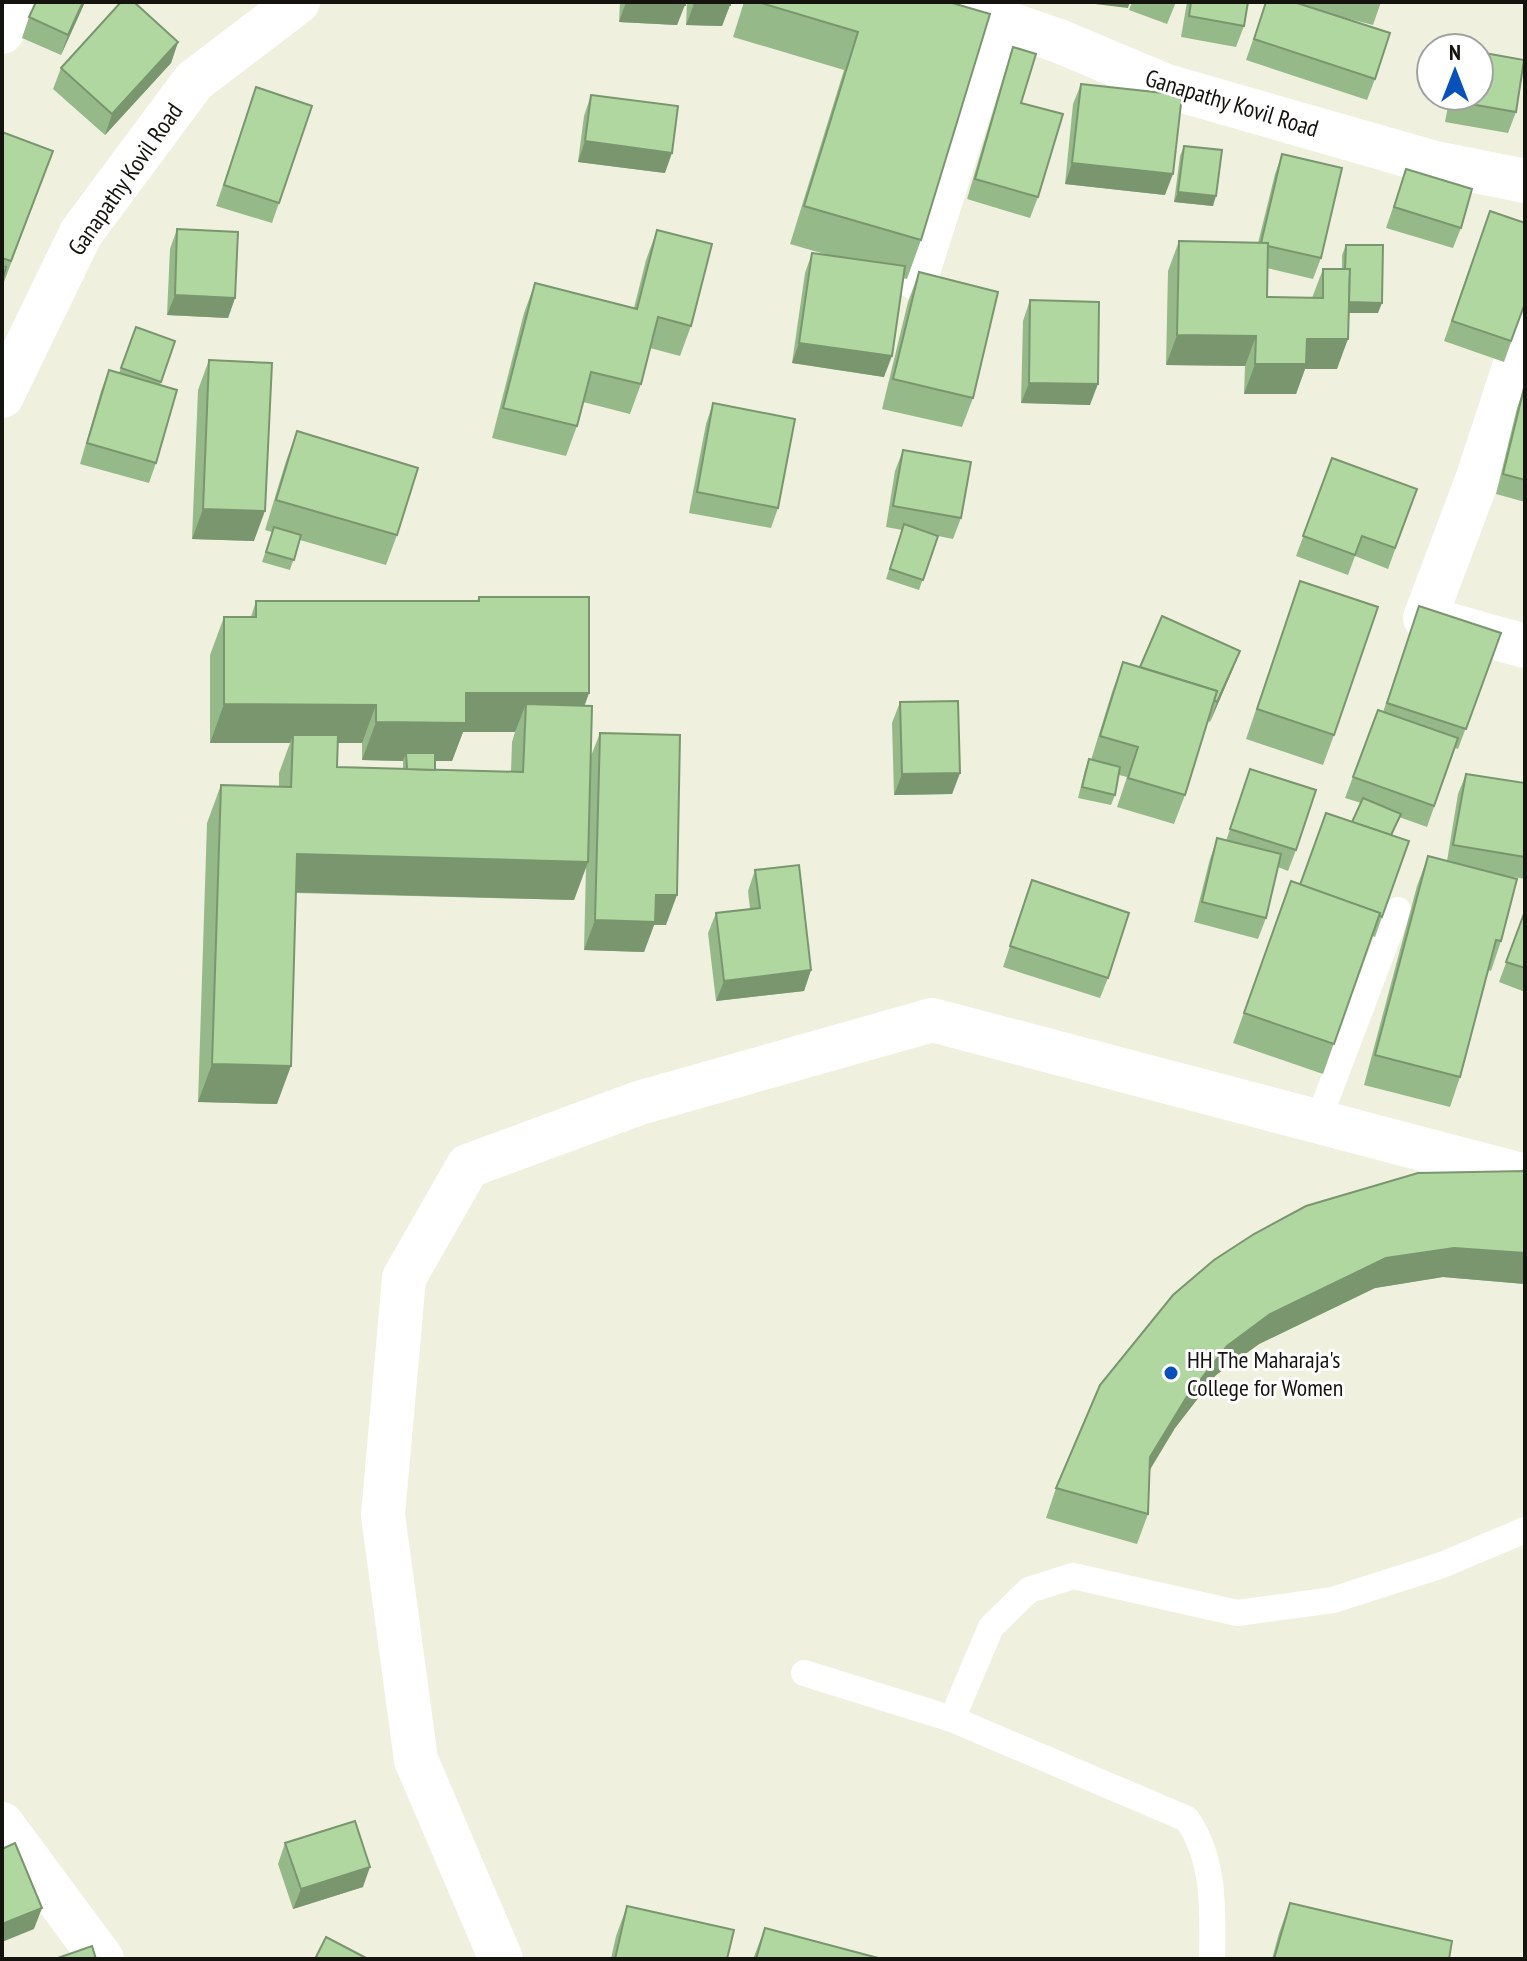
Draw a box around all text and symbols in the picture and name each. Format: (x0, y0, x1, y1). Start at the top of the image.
north arrow (1415, 32, 1495, 112)
text: N (1449, 38, 1461, 66)
street label: Ganapathy Kovil Road (1142, 62, 1322, 144)
street label: Ganapathy Kovil Road (61, 97, 189, 261)
place label: HH The Maharaja's College for Women (1187, 1344, 1343, 1403)
marker: HH The Maharaja's College for Women (1162, 1364, 1180, 1382)

